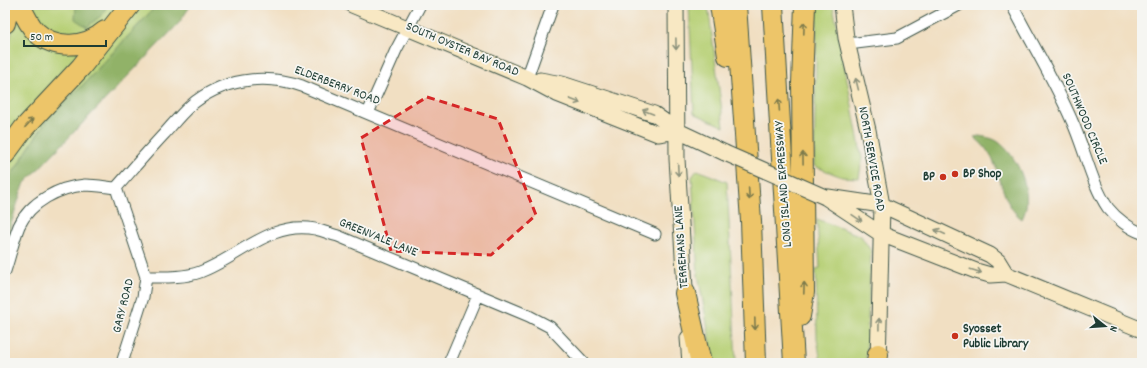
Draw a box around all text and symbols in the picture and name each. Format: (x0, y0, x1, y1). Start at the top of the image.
street label: SOUTH OYSTER BAY ROAD (402, 18, 522, 83)
scale bar (24, 22, 106, 48)
one-way arrow (800, 22, 808, 35)
text: 50 m (30, 29, 53, 46)
one-way arrow (673, 37, 680, 50)
street label: ELDERBERRY ROAD (291, 61, 383, 111)
street label: SOUTHWOOD CIRCLE (1056, 70, 1112, 168)
one-way arrow (852, 78, 860, 91)
one-way arrow (568, 98, 580, 106)
one-way arrow (776, 99, 783, 112)
street label: NORTH SERVICE ROAD (852, 105, 890, 213)
one-way arrow (643, 107, 655, 115)
one-way arrow (24, 118, 34, 128)
street label: LONG ISLAND EXPRESSWAY (770, 119, 798, 248)
one-way arrow (799, 152, 807, 165)
one-way arrow (674, 163, 682, 176)
place label: BP Shop (963, 165, 1002, 184)
place label: BP (923, 168, 935, 187)
marker: BP Shop (950, 169, 960, 179)
marker: BP (938, 172, 948, 182)
one-way arrow (746, 187, 753, 200)
street label: TERREHANS LANE (670, 205, 694, 289)
street label: GREENVALE LANE (336, 214, 420, 262)
one-way arrow (851, 214, 862, 222)
one-way arrow (934, 227, 946, 235)
one-way arrow (969, 268, 982, 275)
street label: GARY ROAD (108, 277, 140, 335)
one-way arrow (800, 282, 808, 295)
north arrow (1085, 306, 1125, 346)
one-way arrow (752, 317, 759, 330)
one-way arrow (875, 318, 883, 331)
place label: Syosset Public Library (963, 320, 1029, 354)
text: N (1104, 323, 1121, 334)
marker: Syosset Public Library (950, 331, 960, 341)

